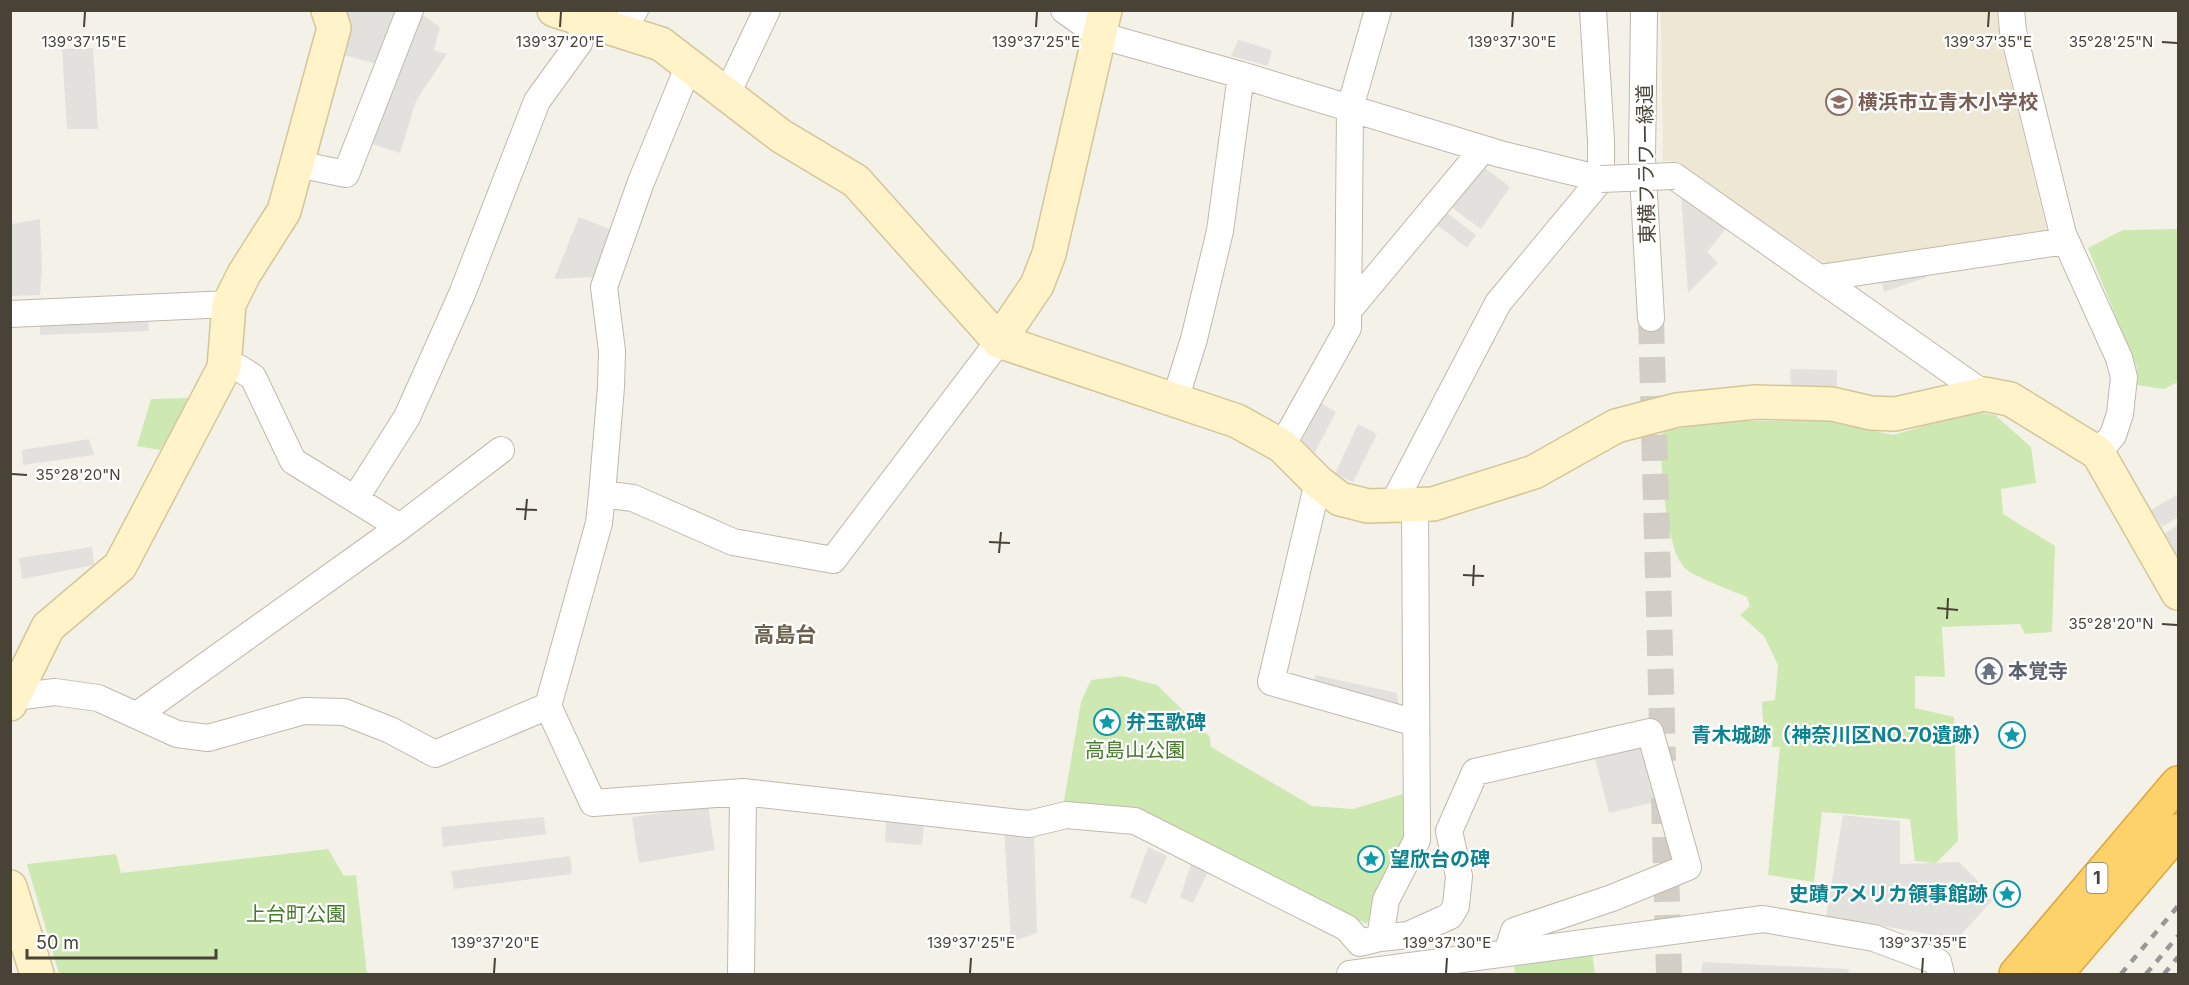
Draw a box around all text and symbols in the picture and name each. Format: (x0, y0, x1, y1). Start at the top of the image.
text: 139°37'15"E (42, 32, 126, 51)
text: 139°37'20"E (516, 32, 604, 51)
text: 139°37'25"E (992, 32, 1080, 51)
text: 139°37'30"E (1468, 32, 1556, 51)
text: 139°37'35"E (1944, 32, 2032, 51)
text: 35°28'25"N (2069, 32, 2153, 51)
street label: 東横フラワー緑道 (1633, 84, 1659, 244)
school or university icon: 横浜市立青木小学校 (1824, 87, 1854, 117)
place label: 横浜市立青木小学校 (1858, 90, 2038, 114)
text: 35°28'20"N (35, 465, 121, 484)
text: 35°28'20"N (2068, 614, 2154, 633)
district label: 高島台 (754, 622, 817, 647)
temple icon: 本覚寺 (1974, 656, 2004, 686)
place label: 本覚寺 (2008, 659, 2068, 683)
place icon: 弁玉歌碑 (1092, 707, 1122, 737)
place label: 弁玉歌碑 (1126, 710, 1206, 734)
place icon: 青木城跡（神奈川区NO.70遺跡） (1997, 720, 2027, 750)
place label: 青木城跡（神奈川区NO.70遺跡） (1691, 723, 1992, 747)
park label: 高島山公園 (1085, 738, 1185, 762)
place icon: 望欣台の碑 (1356, 844, 1386, 874)
place label: 望欣台の碑 (1390, 847, 1490, 871)
road number: 1 (2086, 863, 2108, 893)
place icon: 史蹟アメリカ領事館跡 (1992, 879, 2022, 909)
place label: 史蹟アメリカ領事館跡 (1789, 882, 1988, 906)
park label: 上台町公園 (246, 902, 346, 926)
scale bar (27, 922, 216, 960)
text: 50 m (36, 932, 79, 953)
text: 139°37'20"E (451, 933, 539, 952)
text: 139°37'25"E (927, 933, 1015, 952)
text: 139°37'30"E (1403, 933, 1491, 952)
text: 139°37'35"E (1879, 933, 1967, 952)

